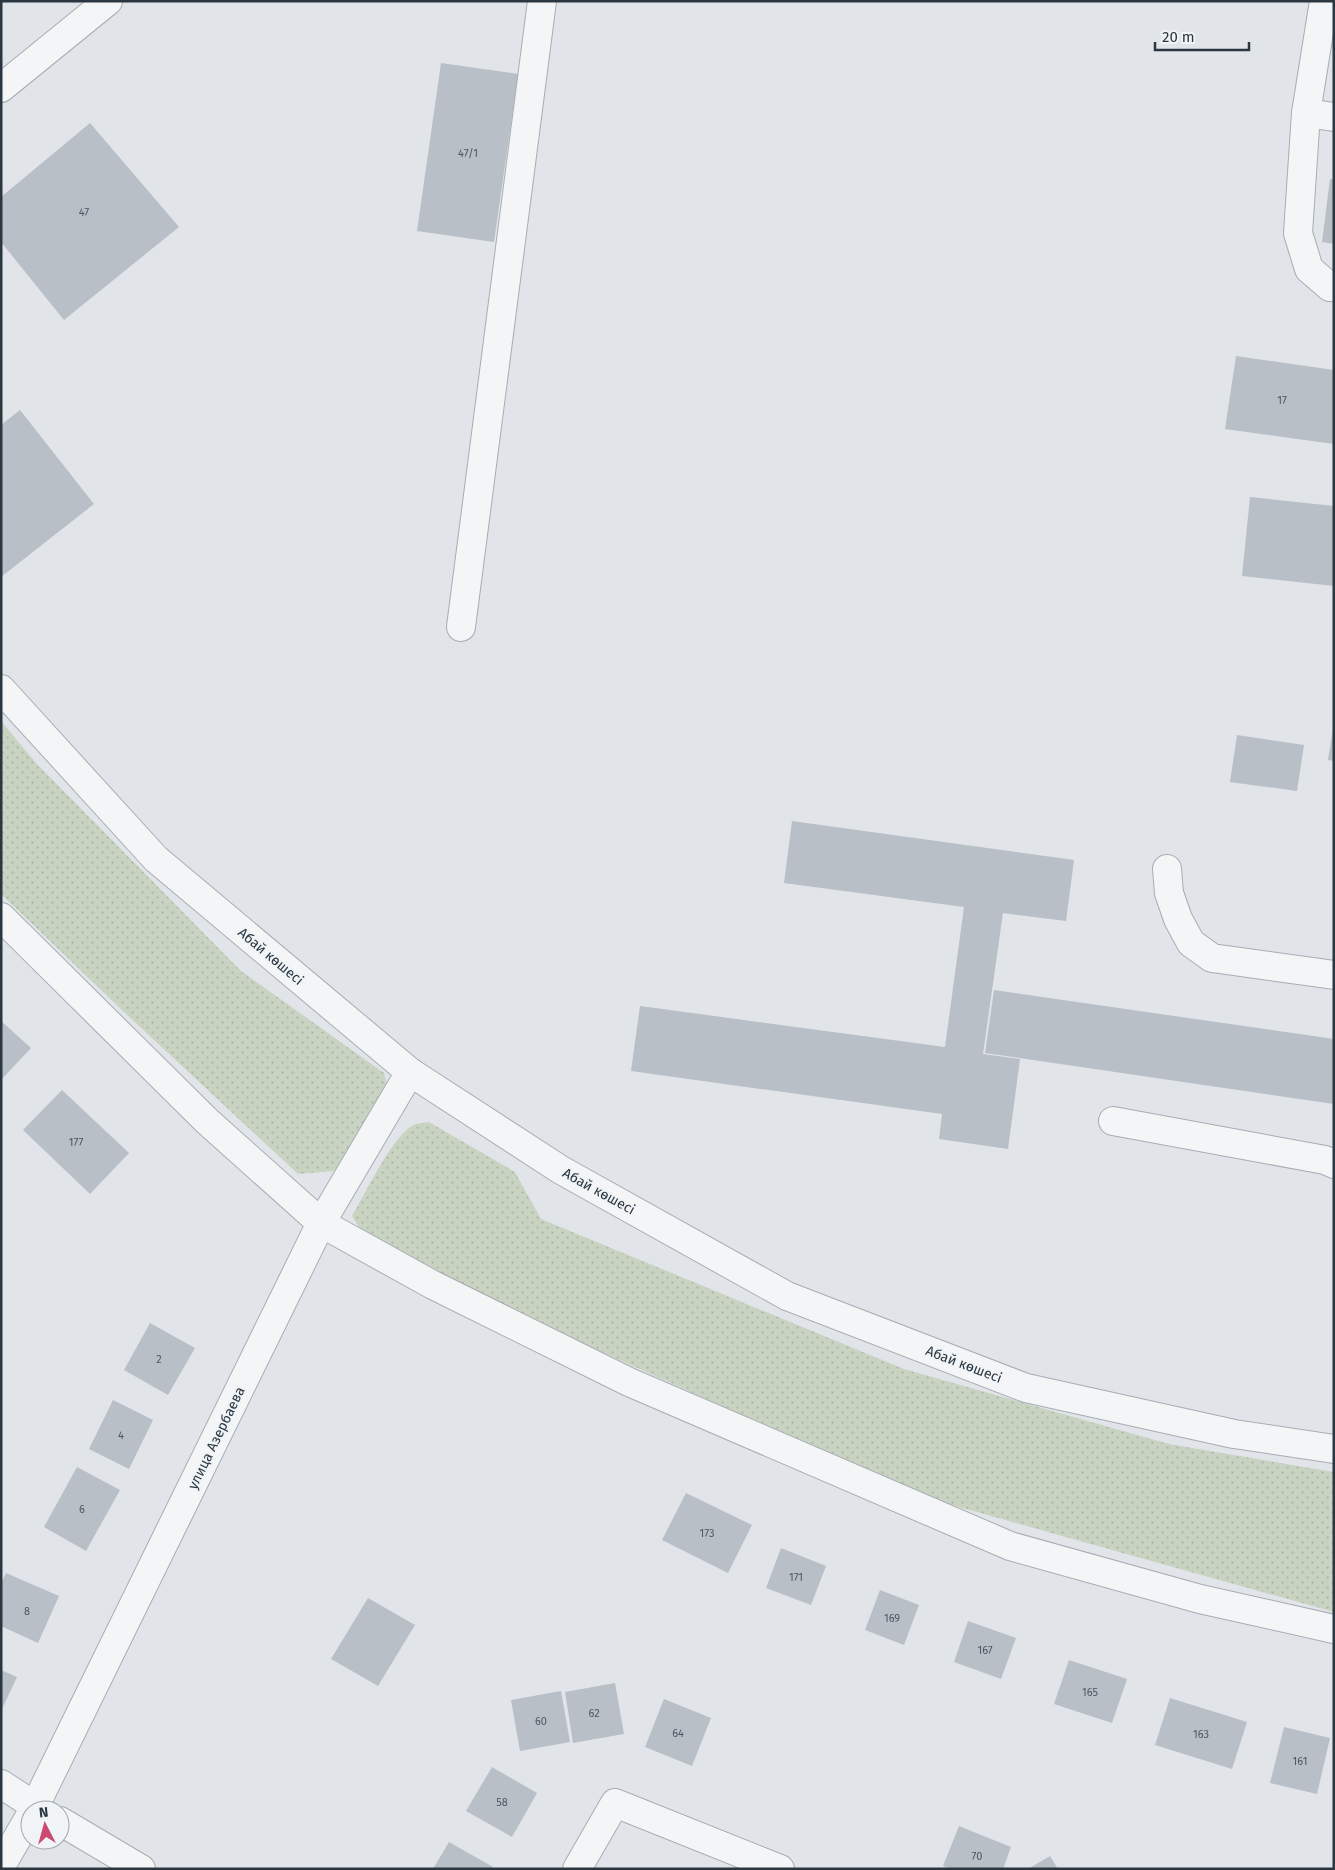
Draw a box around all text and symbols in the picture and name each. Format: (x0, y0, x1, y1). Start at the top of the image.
scale bar (1155, 20, 1249, 52)
text: 20 m (1162, 28, 1195, 46)
house number: 47/1 (458, 147, 478, 160)
house number: 47 (79, 206, 89, 219)
house number: 17 (1277, 394, 1287, 407)
street label: Абай көшесі (234, 924, 307, 989)
house number: 177 (69, 1136, 83, 1149)
street label: Абай көшесі (559, 1165, 638, 1218)
street label: Абай көшесі (923, 1342, 1004, 1387)
house number: 2 (156, 1353, 162, 1366)
street label: улица Азербаева (184, 1384, 249, 1492)
house number: 4 (118, 1429, 124, 1442)
house number: 6 (79, 1503, 85, 1516)
house number: 173 (699, 1527, 715, 1540)
house number: 171 (789, 1571, 803, 1584)
house number: 8 (24, 1605, 30, 1618)
house number: 169 (884, 1612, 900, 1625)
house number: 167 (977, 1644, 993, 1657)
house number: 165 (1082, 1686, 1099, 1699)
house number: 62 (588, 1707, 600, 1720)
house number: 60 (535, 1715, 547, 1728)
house number: 64 (672, 1727, 684, 1740)
house number: 163 (1193, 1728, 1209, 1741)
house number: 161 (1293, 1755, 1307, 1768)
house number: 58 (496, 1796, 508, 1809)
north arrow (20, 1800, 70, 1850)
text: N (38, 1804, 49, 1822)
house number: 70 (972, 1850, 982, 1863)

